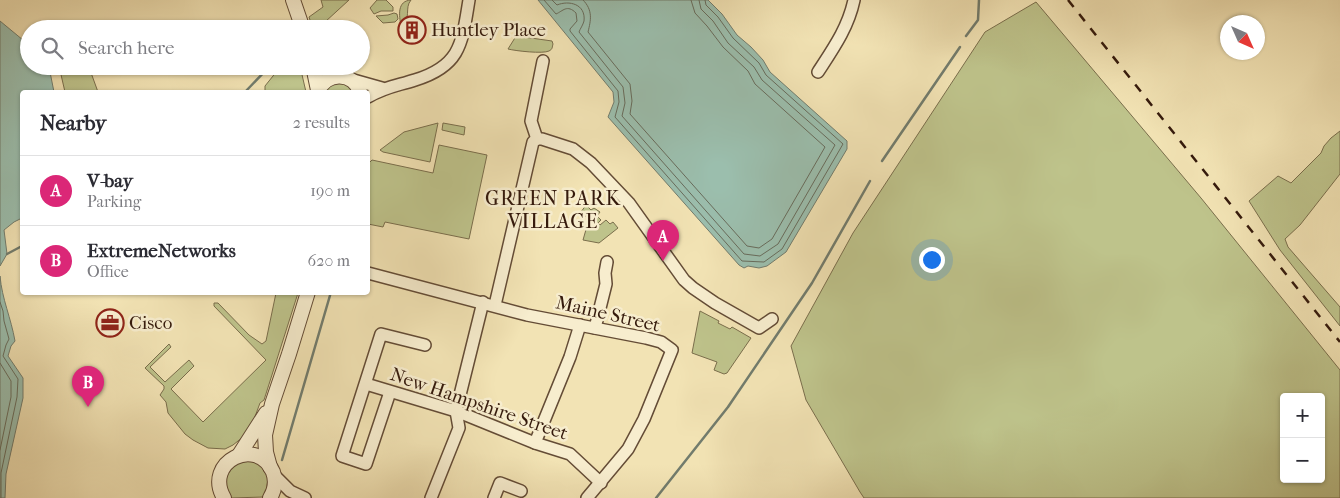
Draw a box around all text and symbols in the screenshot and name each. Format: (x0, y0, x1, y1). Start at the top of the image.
building icon: Huntley Place (397, 15, 427, 45)
north arrow (1220, 15, 1265, 60)
place label: Huntley Place (431, 19, 546, 41)
search box (20, 20, 370, 75)
icon: search (38, 34, 66, 62)
text: Search here (78, 37, 174, 59)
text: Nearby (40, 111, 106, 135)
text: 2 results (293, 113, 350, 132)
text: V-bay (87, 170, 133, 192)
text: A (51, 181, 61, 200)
text: 190 m (310, 181, 350, 200)
district label: GREEN PARK VILLAGE (485, 187, 621, 233)
text: Parking (87, 192, 141, 211)
pin: A (647, 220, 679, 261)
text: ExtremeNetworks (87, 240, 236, 262)
your location (919, 247, 945, 273)
text: B (51, 251, 61, 270)
text: 620 m (308, 251, 350, 270)
text: Office (87, 262, 129, 281)
street label: Maine Street (554, 291, 662, 337)
office icon: Cisco (95, 308, 125, 338)
place label: Cisco (129, 312, 173, 334)
street label: New Hampshire Street (387, 363, 571, 445)
pin: B (72, 366, 104, 407)
map controls (1280, 393, 1325, 483)
button: + (1280, 393, 1325, 438)
button: − (1280, 438, 1325, 483)

